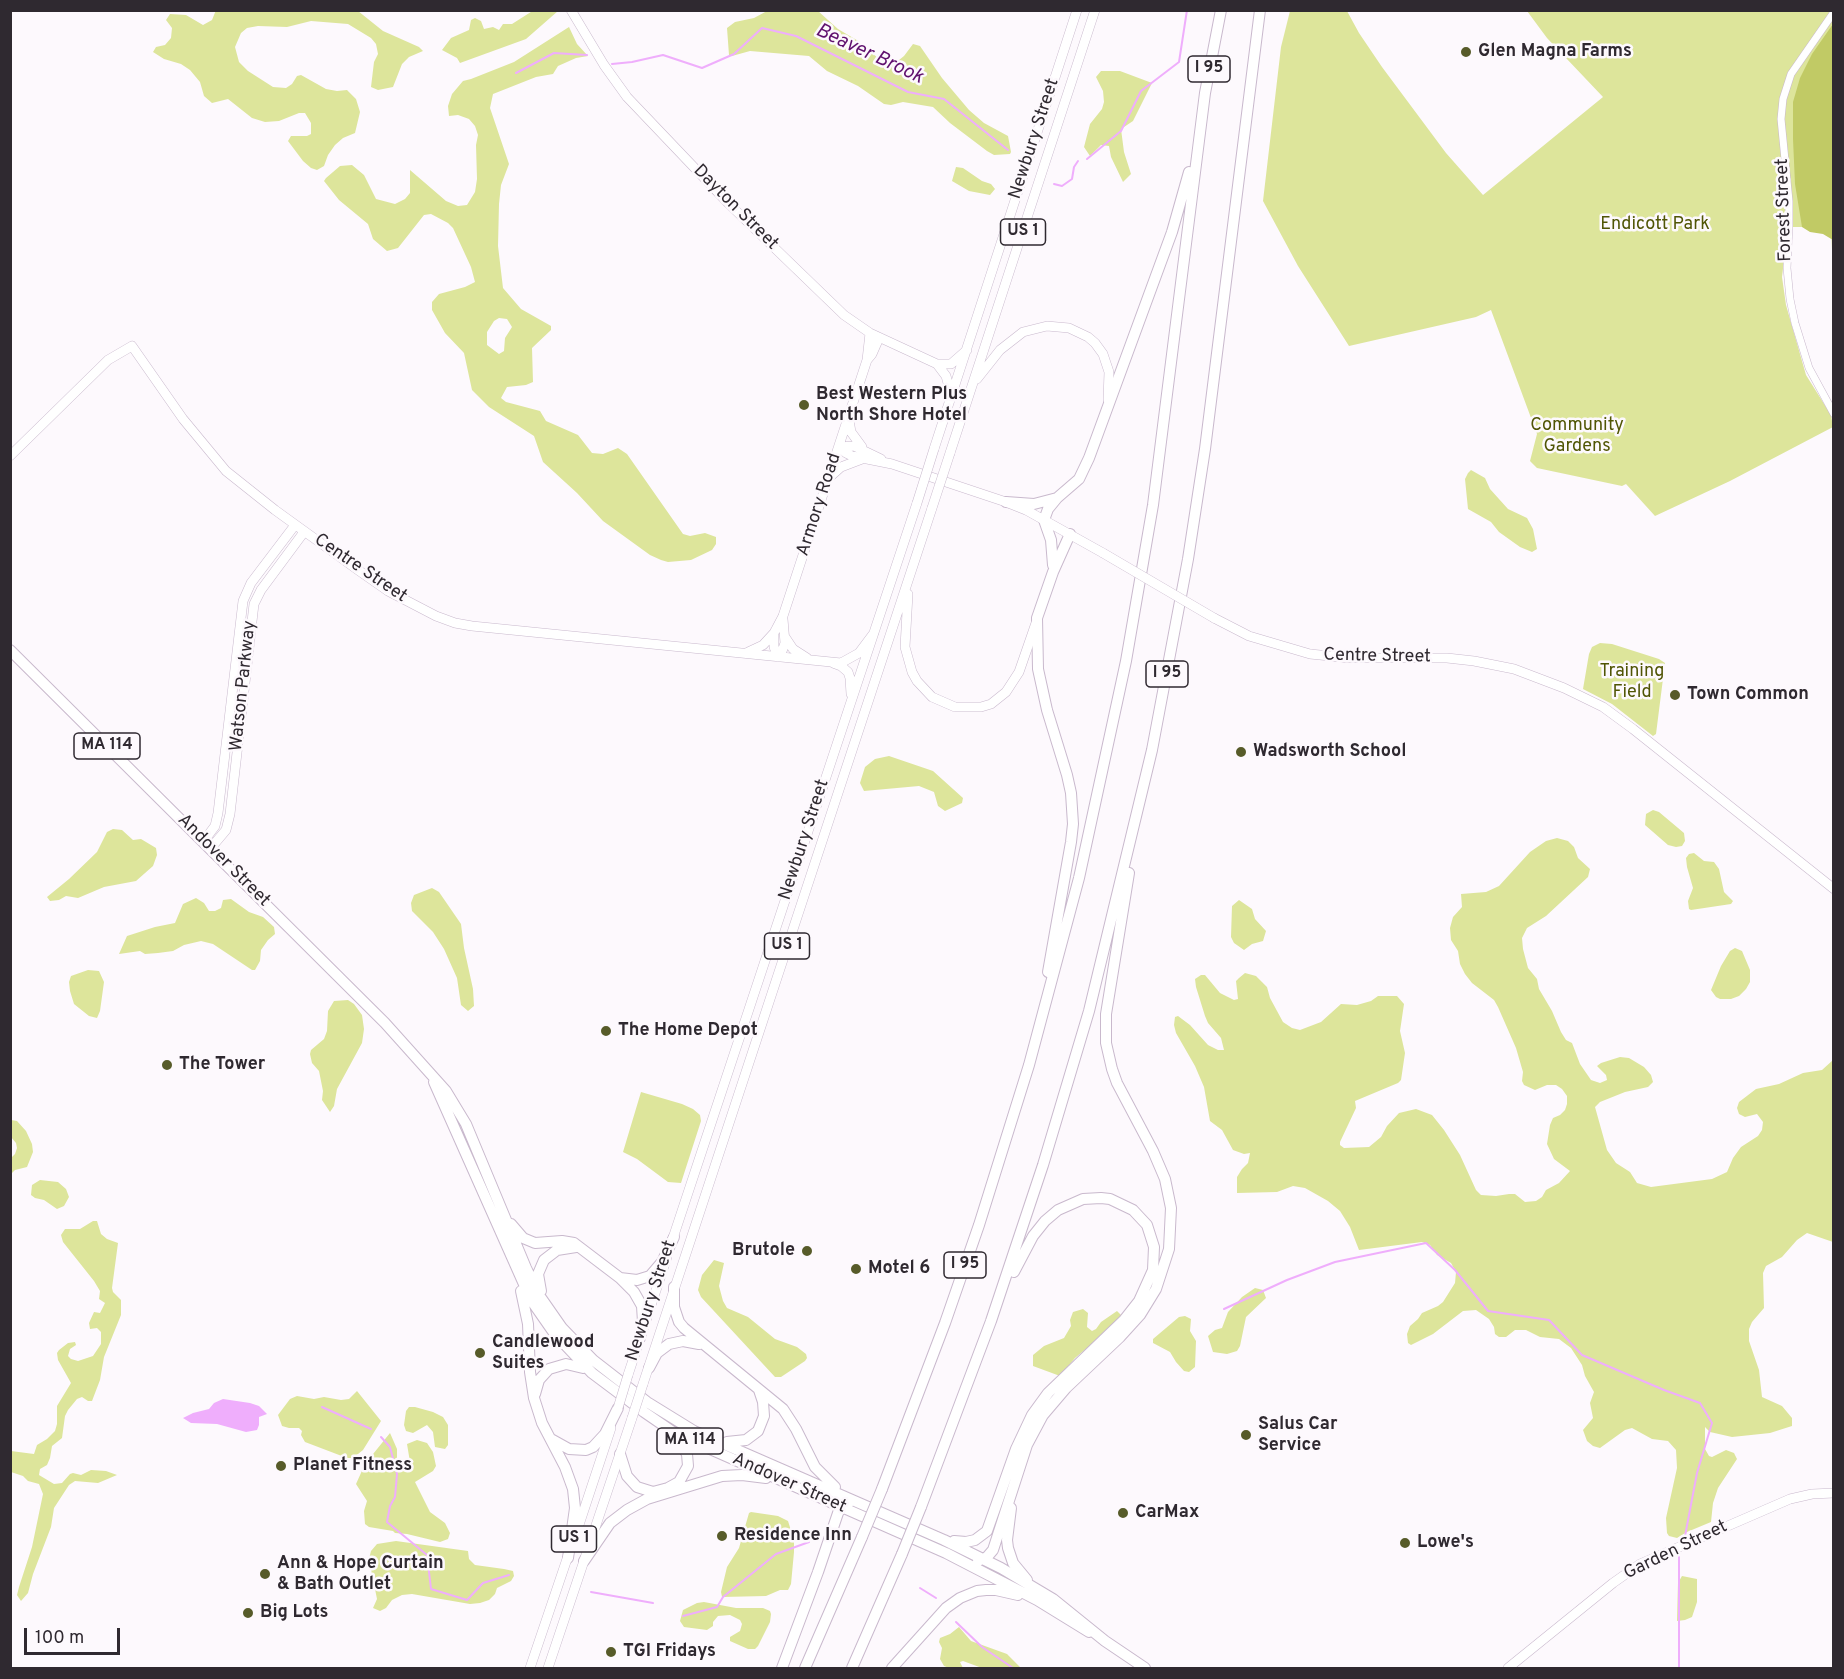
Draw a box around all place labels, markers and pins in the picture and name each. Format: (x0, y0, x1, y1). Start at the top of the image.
place label: Glen Magna Farms (1478, 41, 1632, 63)
marker: Glen Magna Farms (1459, 45, 1473, 59)
place label: Best Western Plus North Shore Hotel (816, 384, 967, 426)
marker: Best Western Plus North Shore Hotel (797, 398, 811, 412)
place label: Town Common (1687, 684, 1809, 706)
marker: Town Common (1668, 688, 1682, 702)
place label: Wadsworth School (1253, 741, 1406, 763)
marker: Wadsworth School (1234, 745, 1248, 759)
place label: The Home Depot (618, 1020, 758, 1042)
marker: The Home Depot (599, 1024, 613, 1038)
place label: The Tower (179, 1054, 265, 1076)
marker: The Tower (160, 1058, 174, 1072)
place label: Brutole (732, 1240, 795, 1262)
marker: Brutole (800, 1244, 814, 1258)
place label: Motel 6 (868, 1258, 930, 1280)
marker: Motel 6 (849, 1262, 863, 1276)
place label: Candlewood Suites (492, 1332, 594, 1374)
marker: Candlewood Suites (473, 1346, 487, 1360)
place label: Salus Car Service (1258, 1414, 1337, 1456)
marker: Salus Car Service (1239, 1428, 1253, 1442)
place label: Planet Fitness (293, 1455, 412, 1477)
marker: Planet Fitness (274, 1459, 288, 1473)
place label: CarMax (1135, 1502, 1199, 1524)
marker: CarMax (1116, 1506, 1130, 1520)
place label: Residence Inn (734, 1525, 852, 1547)
marker: Residence Inn (715, 1529, 729, 1543)
place label: Lowe's (1417, 1532, 1474, 1554)
marker: Lowe's (1398, 1536, 1412, 1550)
place label: Ann & Hope Curtain & Bath Outlet (277, 1553, 444, 1596)
marker: Ann & Hope Curtain & Bath Outlet (258, 1567, 272, 1581)
place label: Big Lots (260, 1602, 328, 1624)
marker: Big Lots (241, 1606, 255, 1620)
place label: TGI Fridays (623, 1641, 716, 1663)
marker: TGI Fridays (604, 1645, 618, 1659)

